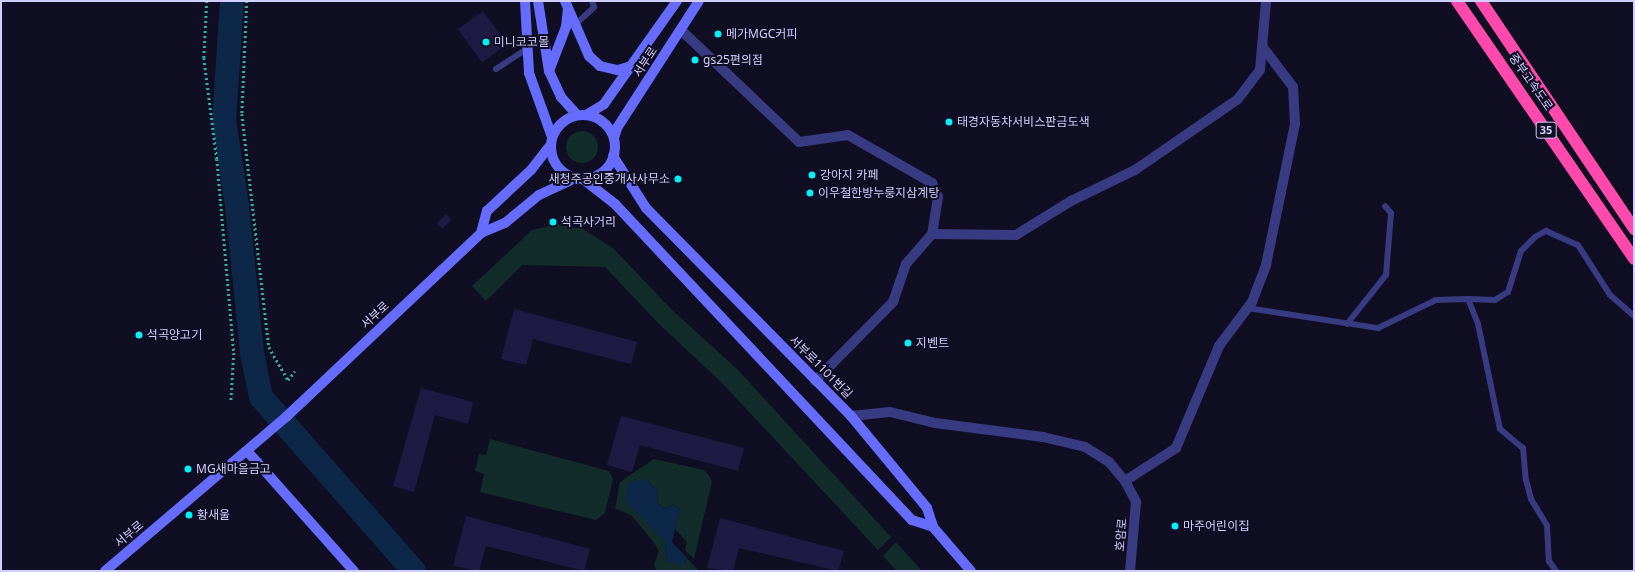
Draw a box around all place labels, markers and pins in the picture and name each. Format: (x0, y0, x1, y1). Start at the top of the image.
place label: 메가MGC커피 (726, 27, 797, 41)
marker: 메가MGC커피 (713, 29, 723, 39)
place label: 미니코코몰 (494, 35, 549, 49)
marker: 미니코코몰 (481, 37, 491, 47)
place label: gs25편의점 (703, 53, 763, 67)
marker: gs25편의점 (690, 55, 700, 65)
place label: 태경자동차서비스판금도색 (957, 115, 1089, 129)
marker: 태경자동차서비스판금도색 (944, 117, 954, 127)
place label: 강아지 카페 (820, 168, 878, 182)
marker: 강아지 카페 (807, 170, 817, 180)
place label: 새청주공인중개사사무소 (549, 172, 670, 186)
marker: 새청주공인중개사사무소 (673, 174, 683, 184)
place label: 이우철한방누룽지삼계탕 (818, 186, 939, 200)
marker: 이우철한방누룽지삼계탕 (805, 188, 815, 198)
place label: 석곡사거리 (561, 215, 616, 229)
marker: 석곡사거리 (548, 217, 558, 227)
place label: 석곡양고기 (147, 328, 202, 342)
marker: 석곡양고기 (134, 330, 144, 340)
place label: 지벤트 (916, 336, 949, 350)
marker: 지벤트 (903, 338, 913, 348)
place label: MG새마을금고 (196, 462, 271, 476)
marker: MG새마을금고 (183, 464, 193, 474)
place label: 황새울 (197, 508, 230, 522)
marker: 황새울 (184, 510, 194, 520)
place label: 마주어린이집 (1183, 519, 1249, 533)
marker: 마주어린이집 (1170, 521, 1180, 531)

